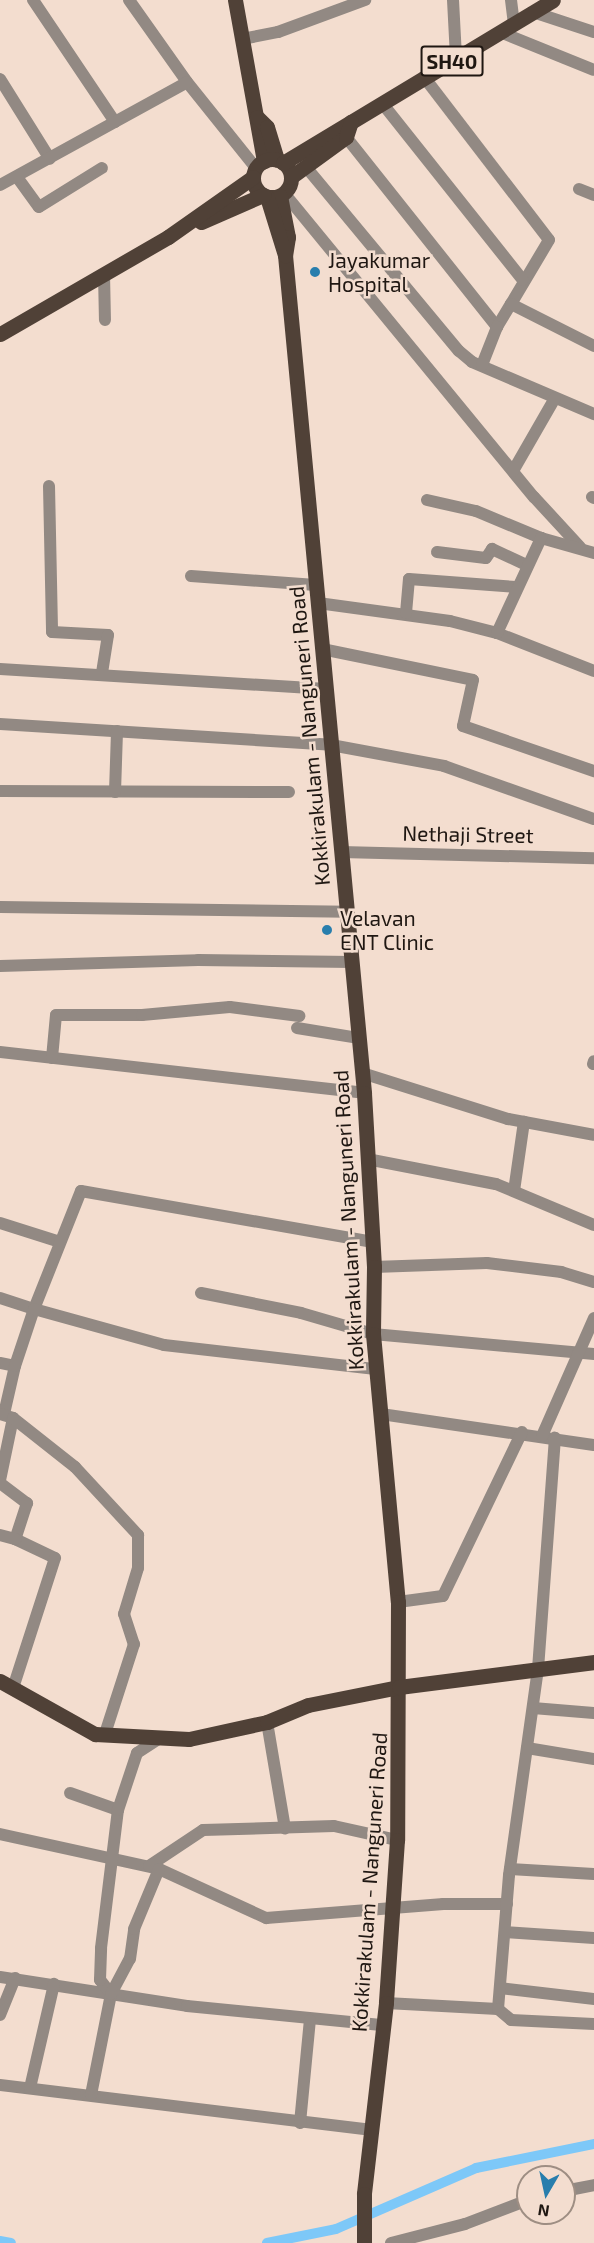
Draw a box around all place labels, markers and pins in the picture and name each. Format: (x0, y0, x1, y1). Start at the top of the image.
place label: Jayakumar Hospital (328, 247, 430, 297)
marker: Jayakumar Hospital (306, 263, 324, 281)
place label: Velavan ENT Clinic (340, 905, 435, 955)
marker: Velavan ENT Clinic (318, 921, 336, 939)

